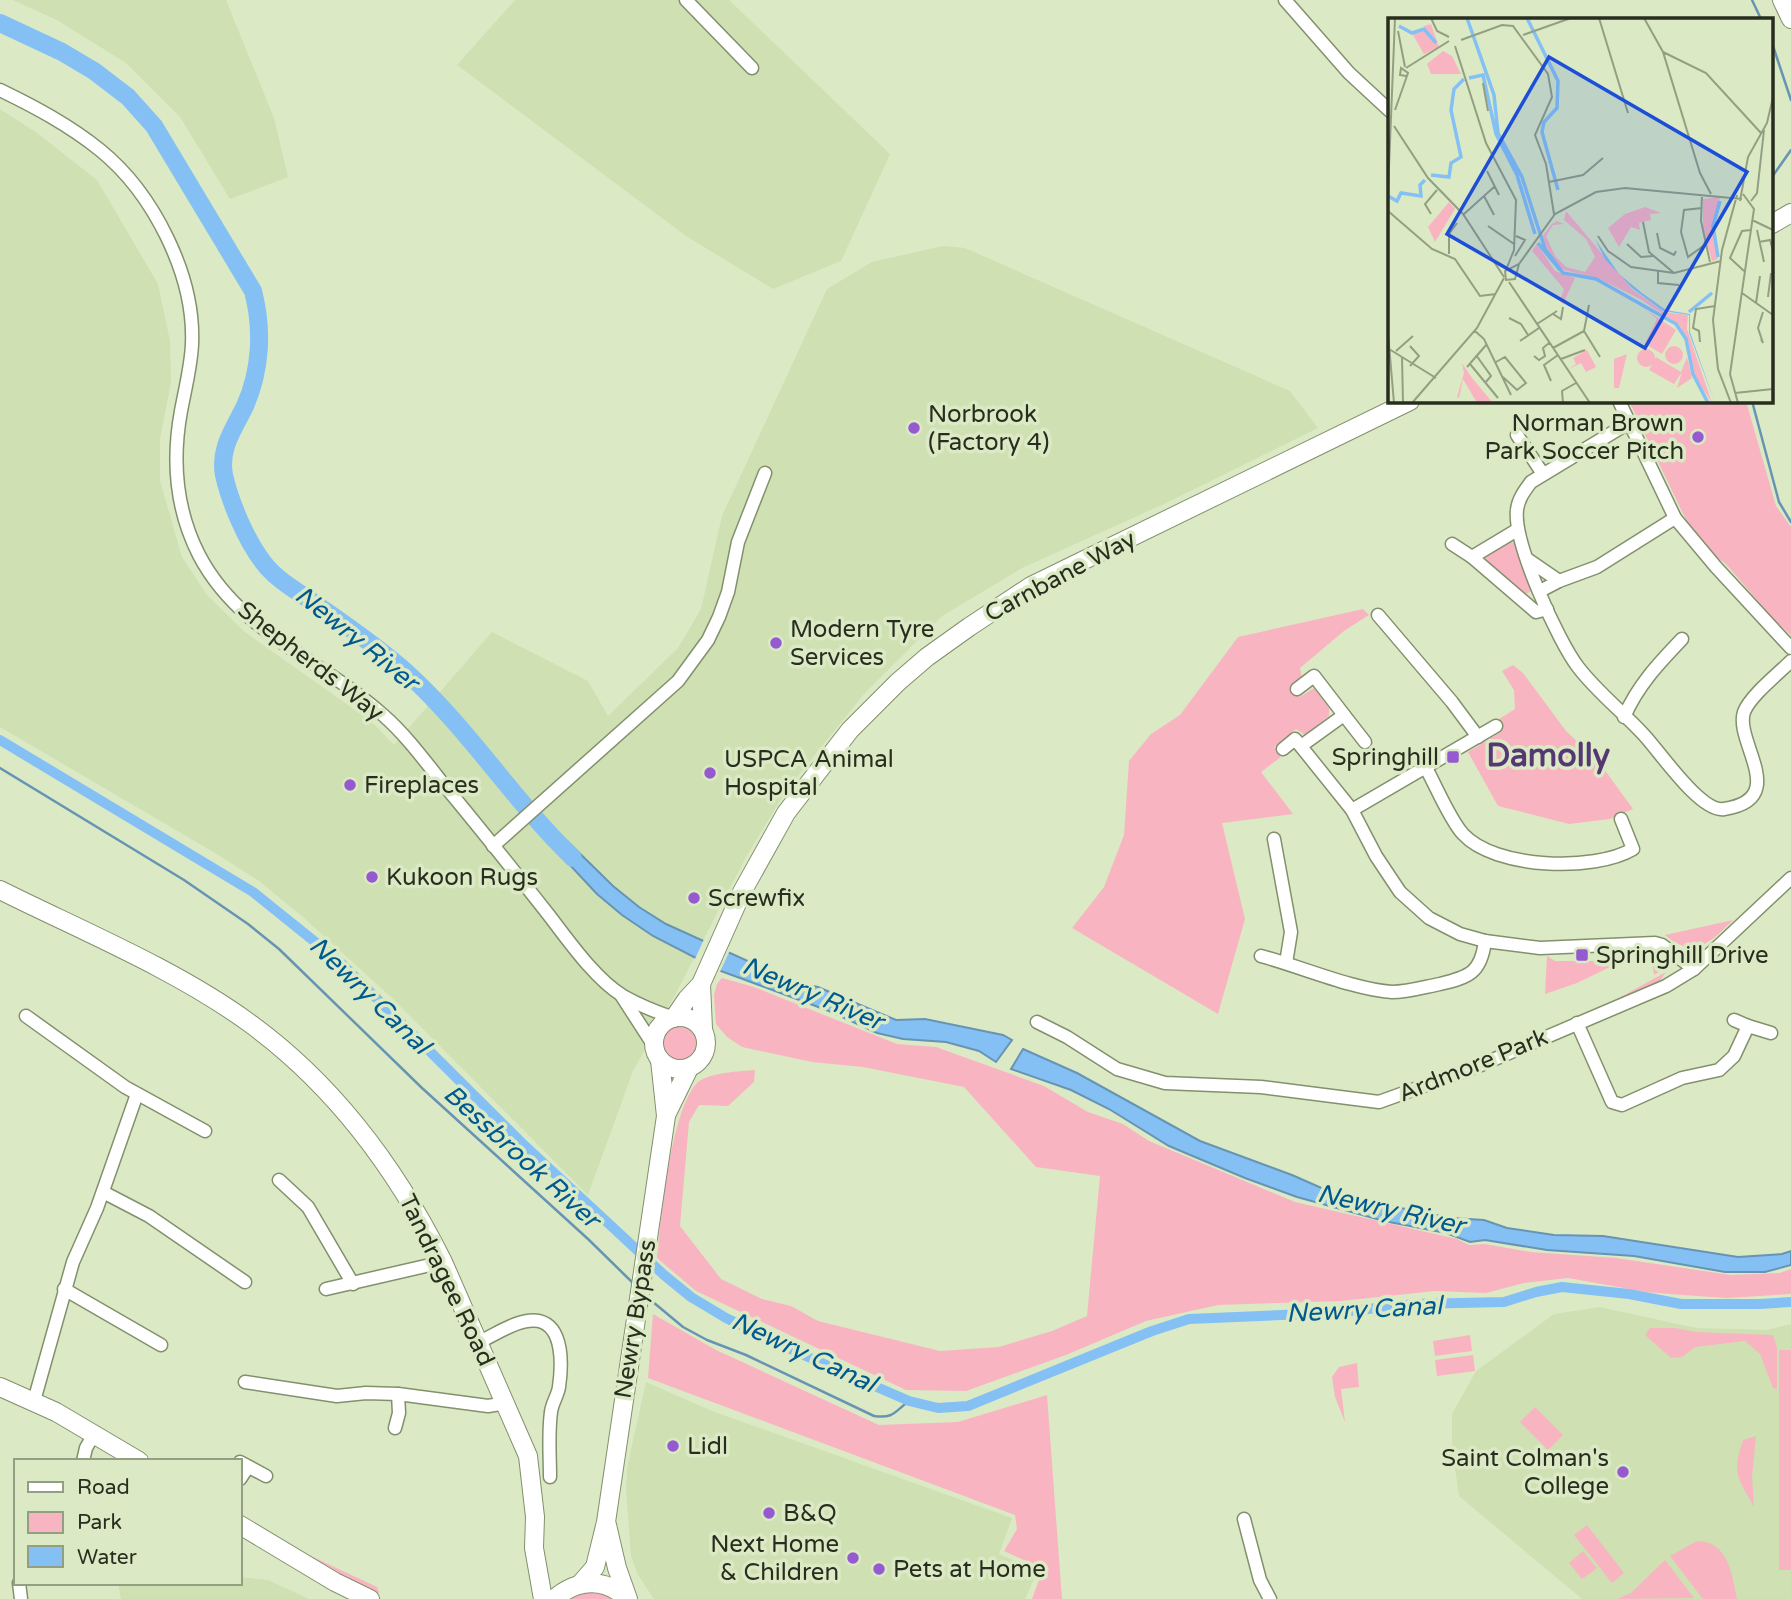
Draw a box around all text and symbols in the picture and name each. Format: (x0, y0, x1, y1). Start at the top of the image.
inset map (1388, 18, 1774, 402)
place label: Norbrook (Factory 4) (928, 400, 1049, 457)
place label: Norman Brown Park Soccer Pitch (1484, 409, 1684, 466)
marker: Norbrook (Factory 4) (906, 420, 922, 436)
marker: Norman Brown Park Soccer Pitch (1690, 429, 1706, 445)
street label: Carnbane Way (980, 525, 1141, 628)
water label: Newry River (289, 579, 427, 699)
street label: Shepherds Way (232, 595, 390, 727)
place label: Modern Tyre Services (790, 615, 934, 672)
marker: Modern Tyre Services (768, 635, 784, 651)
district label: Damolly (1486, 737, 1610, 775)
place label: Springhill (1332, 743, 1439, 772)
place label: USPCA Animal Hospital (724, 745, 894, 802)
marker: Springhill (1445, 749, 1461, 765)
marker: USPCA Animal Hospital (702, 765, 718, 781)
place label: Fireplaces (364, 771, 479, 800)
marker: Fireplaces (342, 777, 358, 793)
place label: Kukoon Rugs (386, 863, 538, 892)
marker: Kukoon Rugs (364, 869, 380, 885)
place label: Screwfix (708, 884, 805, 913)
marker: Screwfix (686, 890, 702, 906)
water label: Newry Canal (303, 930, 439, 1063)
place label: Springhill Drive (1596, 941, 1769, 970)
marker: Springhill Drive (1574, 947, 1590, 963)
water label: Newry River (738, 950, 891, 1038)
street label: Ardmore Park (1394, 1022, 1552, 1109)
water label: Bessbrook River (437, 1078, 608, 1237)
water label: Newry River (1314, 1178, 1470, 1242)
street label: Tandragee Road (392, 1190, 501, 1371)
street label: Newry Bypass (609, 1237, 662, 1401)
water label: Newry Canal (1285, 1290, 1446, 1329)
water label: Newry Canal (727, 1305, 884, 1401)
place label: Lidl (687, 1432, 728, 1461)
marker: Lidl (665, 1438, 681, 1454)
place label: Saint Colman's College (1441, 1444, 1609, 1501)
legend (14, 1459, 242, 1585)
marker: Saint Colman's College (1615, 1464, 1631, 1480)
text: Road (77, 1475, 130, 1500)
place label: B&Q (783, 1499, 837, 1528)
marker: B&Q (761, 1505, 777, 1521)
text: Park (77, 1510, 122, 1535)
place label: Next Home & Children (710, 1530, 839, 1587)
text: Water (77, 1545, 137, 1570)
marker: Next Home & Children (845, 1550, 861, 1566)
place label: Pets at Home (893, 1555, 1046, 1584)
marker: Pets at Home (871, 1561, 887, 1577)

